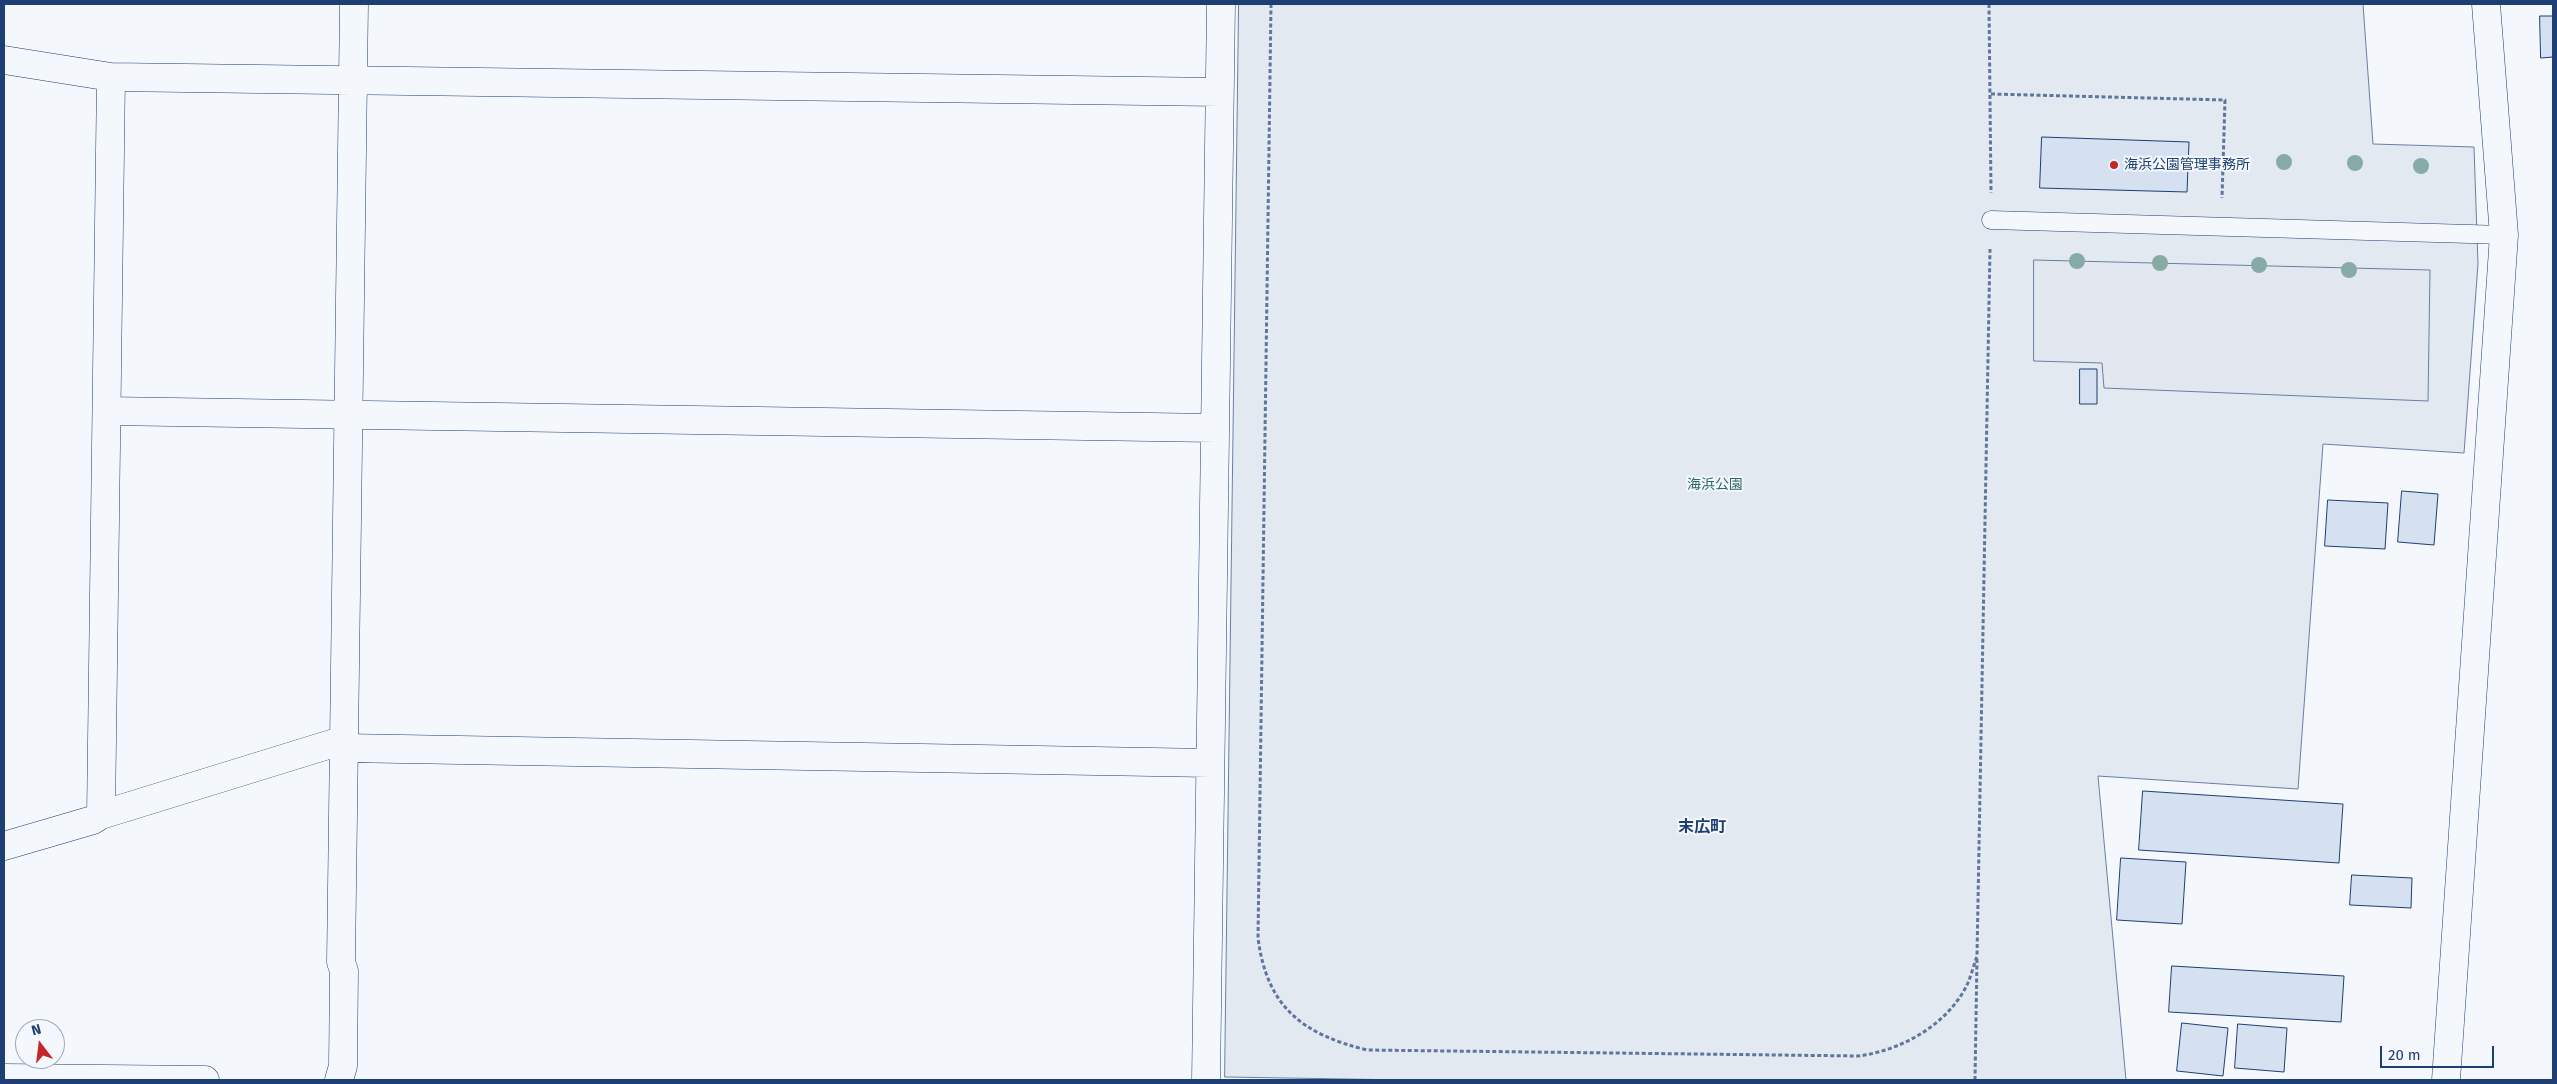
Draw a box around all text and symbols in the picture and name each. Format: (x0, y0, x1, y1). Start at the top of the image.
place label: 海浜公園管理事務所 (2124, 157, 2250, 173)
marker: 海浜公園管理事務所 (2108, 159, 2120, 171)
park label: 海浜公園 (1687, 477, 1743, 493)
district label: 末広町 (1678, 818, 1726, 838)
north arrow (15, 1019, 65, 1069)
text: N (30, 1021, 43, 1039)
scale bar (2382, 1036, 2496, 1068)
text: 20 m (2388, 1046, 2421, 1064)

